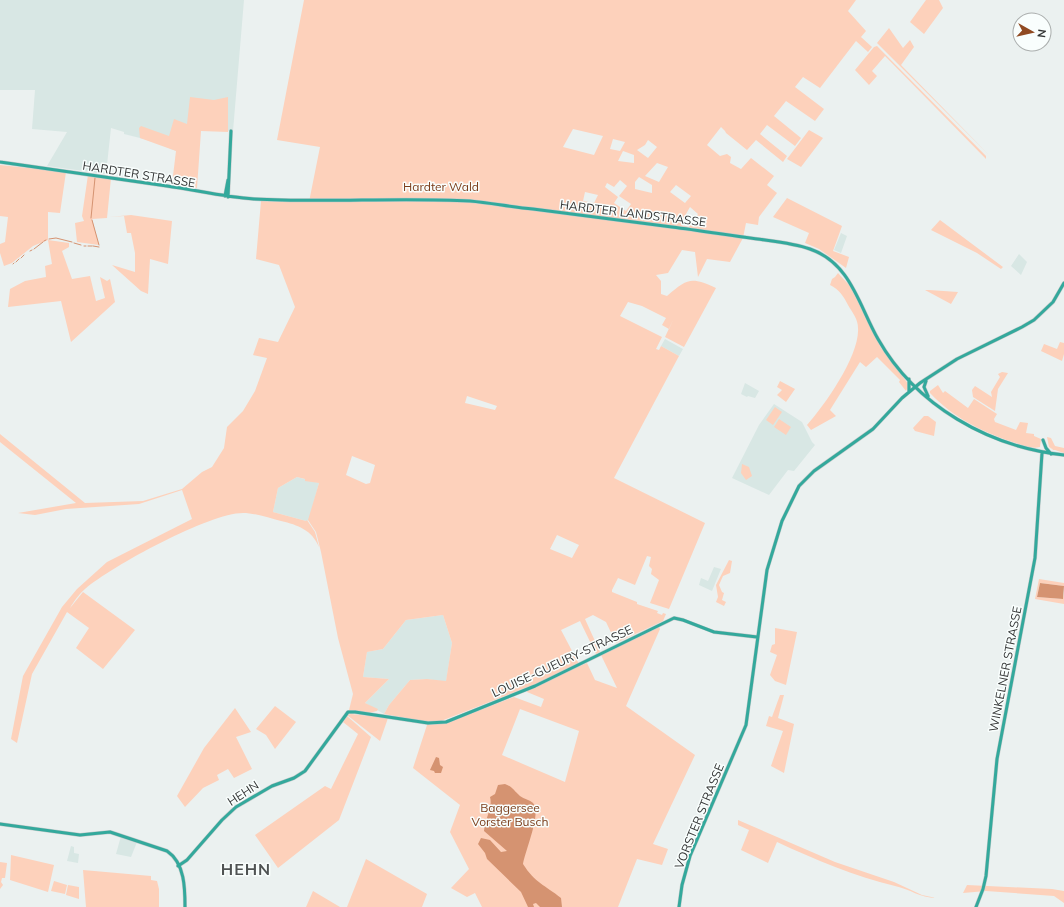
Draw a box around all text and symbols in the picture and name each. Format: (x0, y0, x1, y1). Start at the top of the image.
north arrow (1012, 12, 1052, 52)
text: N (1034, 28, 1049, 38)
street label: HARDTER STRASSE (82, 158, 196, 190)
park label: Hardter Wald (403, 179, 479, 194)
street label: HARDTER LANDSTRASSE (559, 197, 707, 229)
street label: WINKELNER STRASSE (985, 605, 1025, 733)
street label: LOUISE-GUEURY-STRASSE (489, 622, 635, 700)
street label: VORSTER STRASSE (671, 761, 727, 871)
street label: HEHN (224, 777, 262, 809)
park label: Baggersee Vorster Busch (472, 800, 548, 829)
district label: HEHN (221, 859, 271, 879)

